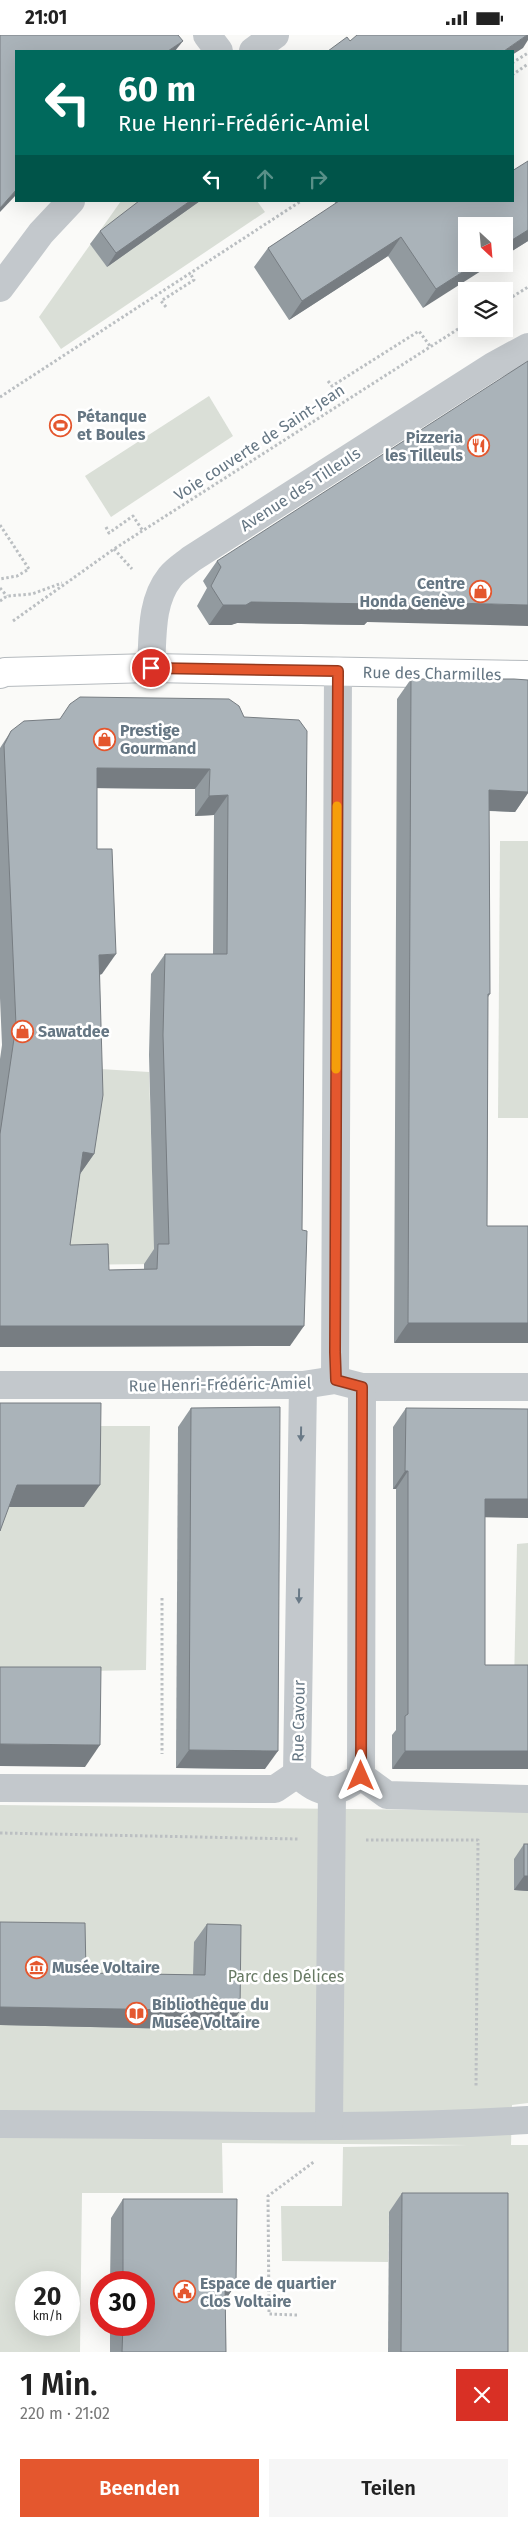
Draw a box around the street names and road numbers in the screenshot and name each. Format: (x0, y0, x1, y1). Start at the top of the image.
street label: Voie couverte de Saint-Jean (171, 380, 348, 505)
street label: Avenue des Tilleuls (237, 443, 364, 535)
street label: Rue des Charmilles (362, 663, 502, 684)
street label: Rue Henri-Frédéric-Amiel (128, 1373, 312, 1396)
street label: Rue Cavour (288, 1679, 309, 1762)

